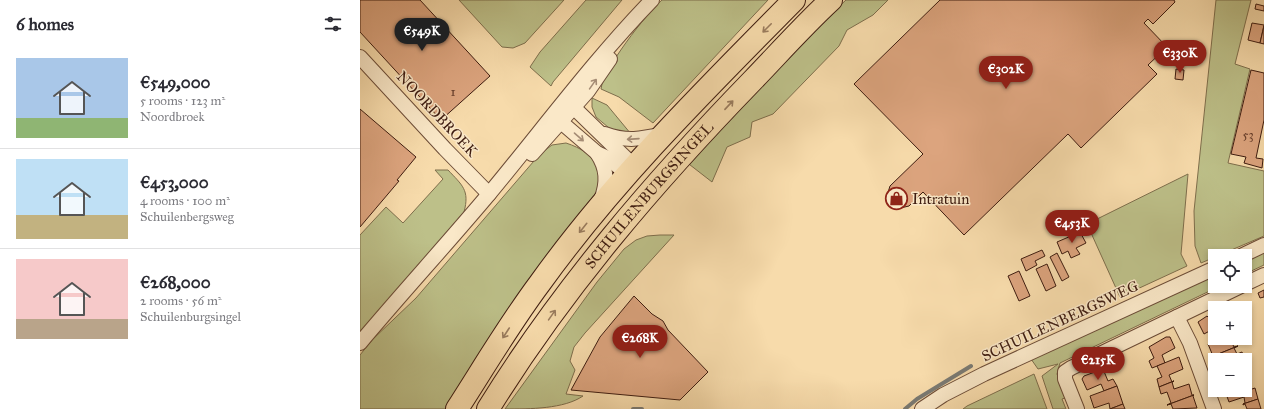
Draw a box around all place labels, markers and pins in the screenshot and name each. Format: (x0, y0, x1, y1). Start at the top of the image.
pin: €549K (394, 18, 450, 52)
pin: €330K (1152, 40, 1208, 74)
pin: €302K (978, 56, 1034, 90)
shop icon: Intratuin (883, 186, 909, 212)
place label: Intratuin (912, 190, 969, 208)
pin: €453K (1044, 210, 1100, 244)
pin: €268K (612, 325, 668, 359)
pin: €215K (1070, 347, 1126, 381)

